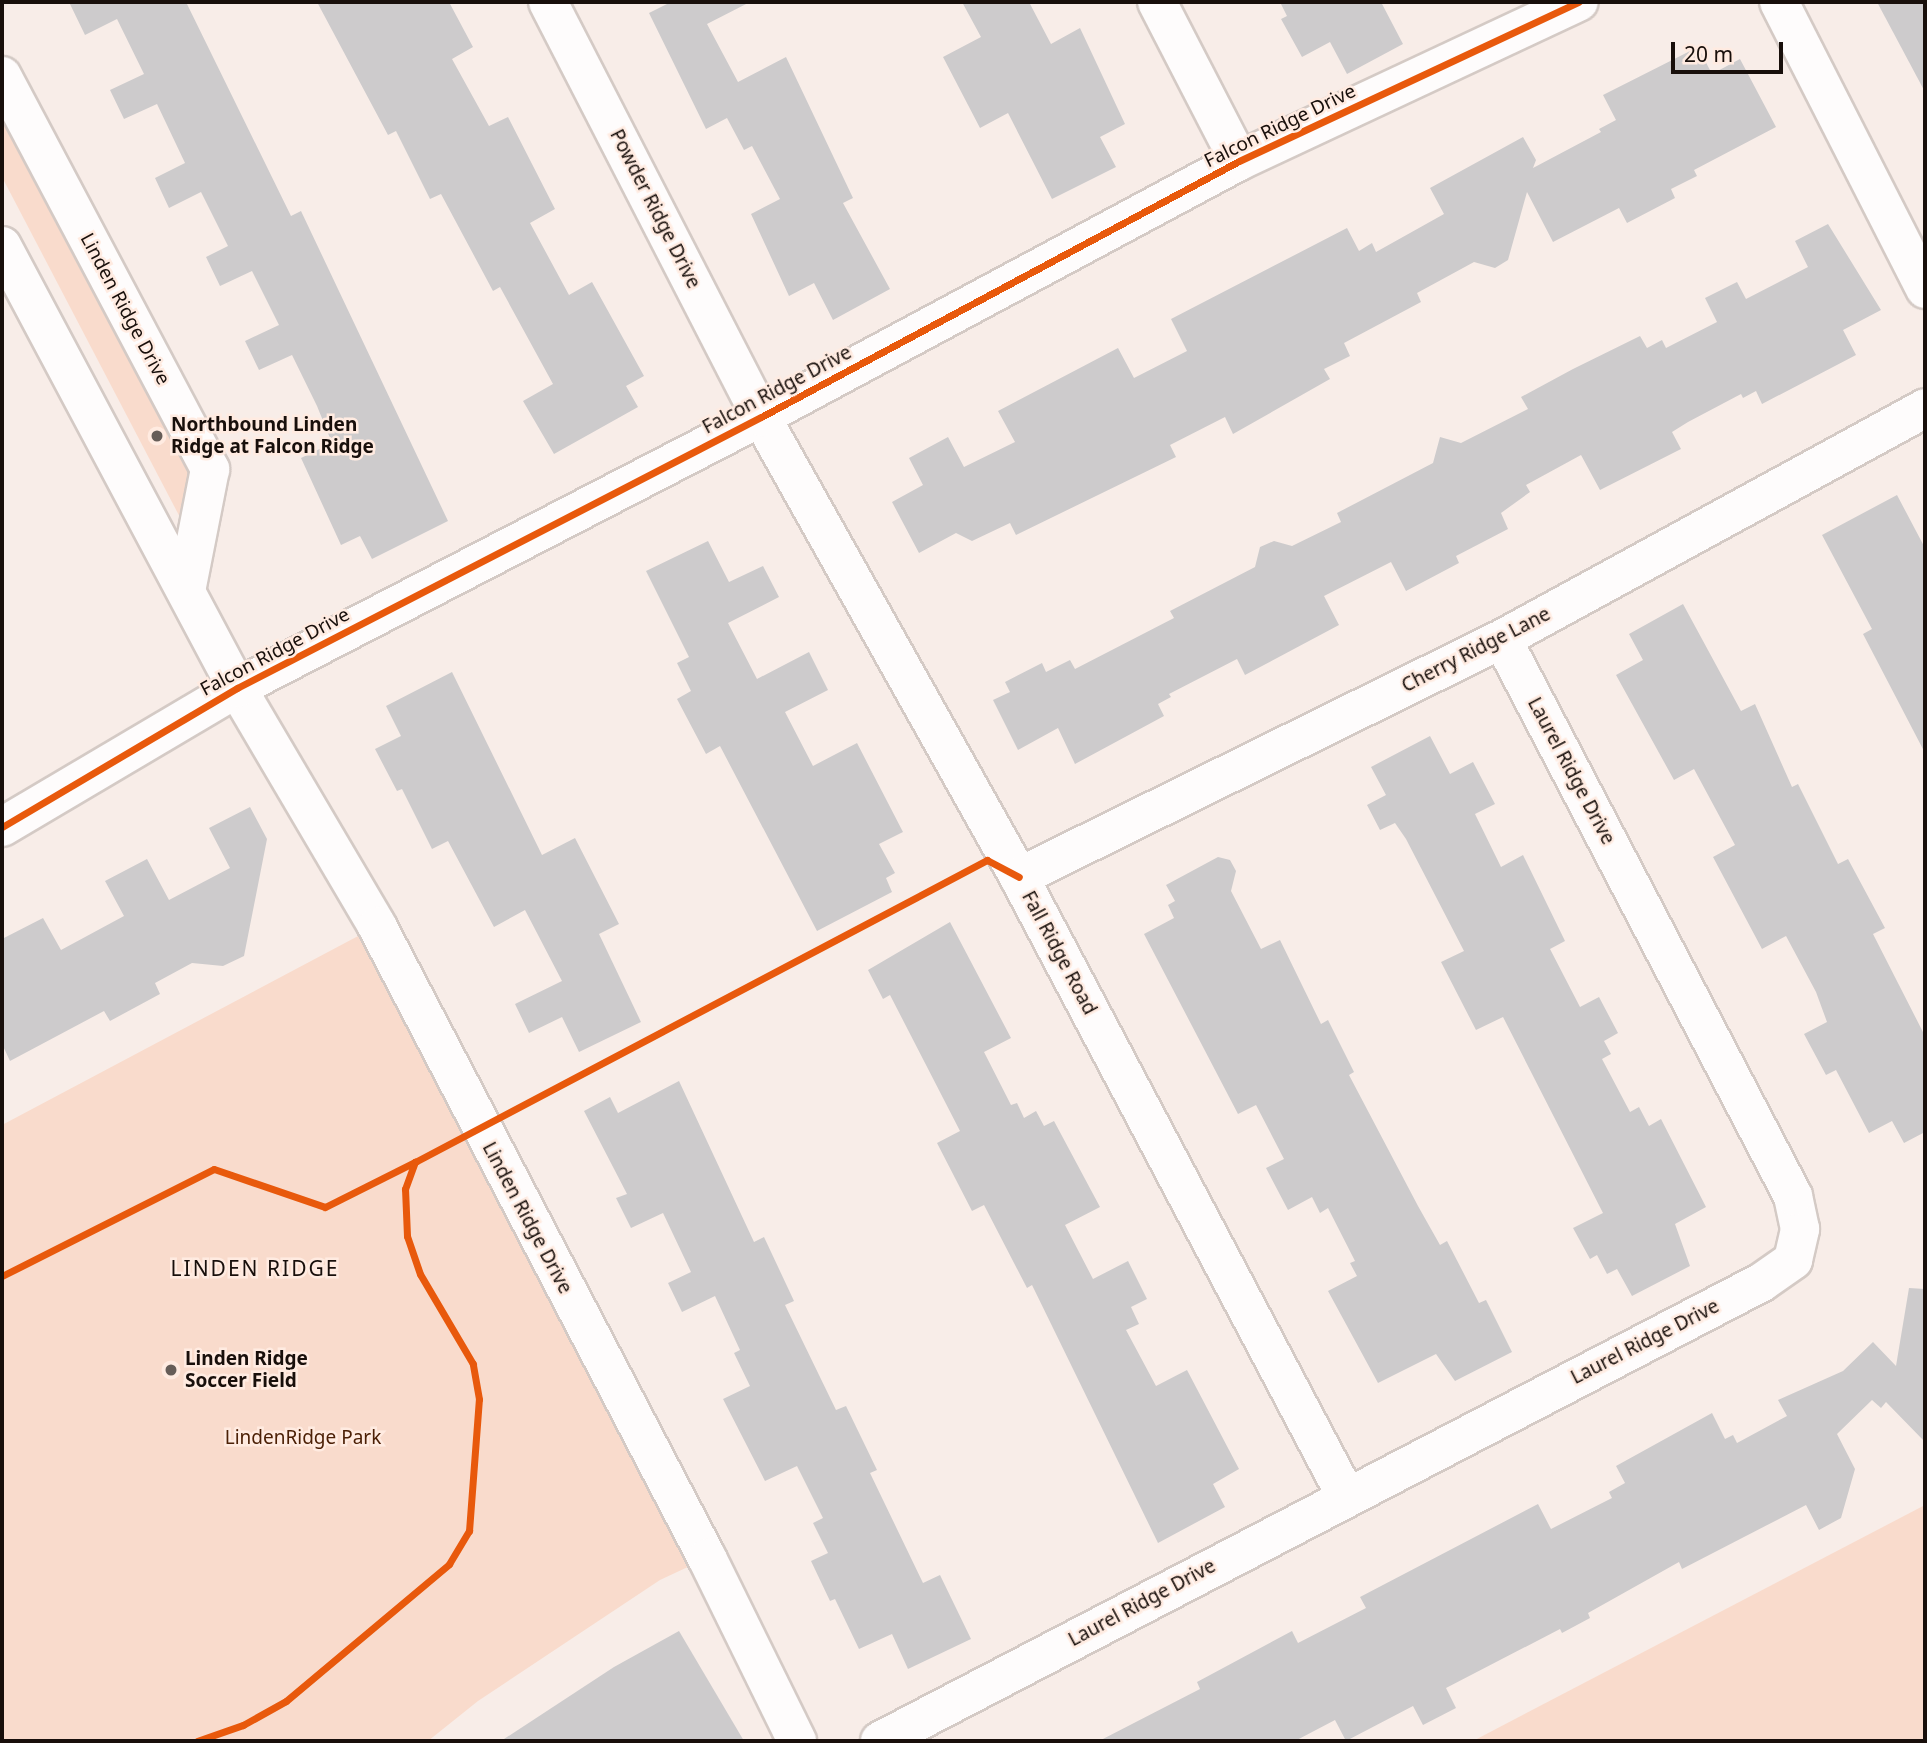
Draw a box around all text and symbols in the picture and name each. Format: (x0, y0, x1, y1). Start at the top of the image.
scale bar (1675, 28, 1787, 72)
text: 20 m (1684, 40, 1733, 68)
street label: Falcon Ridge Drive (1201, 79, 1359, 173)
street label: Powder Ridge Drive (605, 126, 705, 292)
street label: Linden Ridge Drive (75, 229, 175, 389)
street label: Falcon Ridge Drive (699, 341, 855, 439)
place label: Northbound Linden Ridge at Falcon Ridge (171, 414, 374, 458)
marker: Northbound Linden Ridge at Falcon Ridge (149, 428, 165, 444)
street label: Falcon Ridge Drive (197, 603, 353, 701)
street label: Cherry Ridge Lane (1398, 603, 1554, 697)
street label: Laurel Ridge Drive (1523, 694, 1619, 848)
street label: Fall Ridge Road (1017, 887, 1101, 1019)
street label: Linden Ridge Drive (477, 1138, 577, 1298)
district label: LINDEN RIDGE (172, 1255, 338, 1281)
street label: Laurel Ridge Drive (1567, 1295, 1723, 1389)
place label: Linden Ridge Soccer Field (185, 1348, 308, 1392)
marker: Linden Ridge Soccer Field (163, 1362, 179, 1378)
park label: LindenRidge Park (225, 1427, 381, 1449)
street label: Laurel Ridge Drive (1065, 1555, 1219, 1651)

